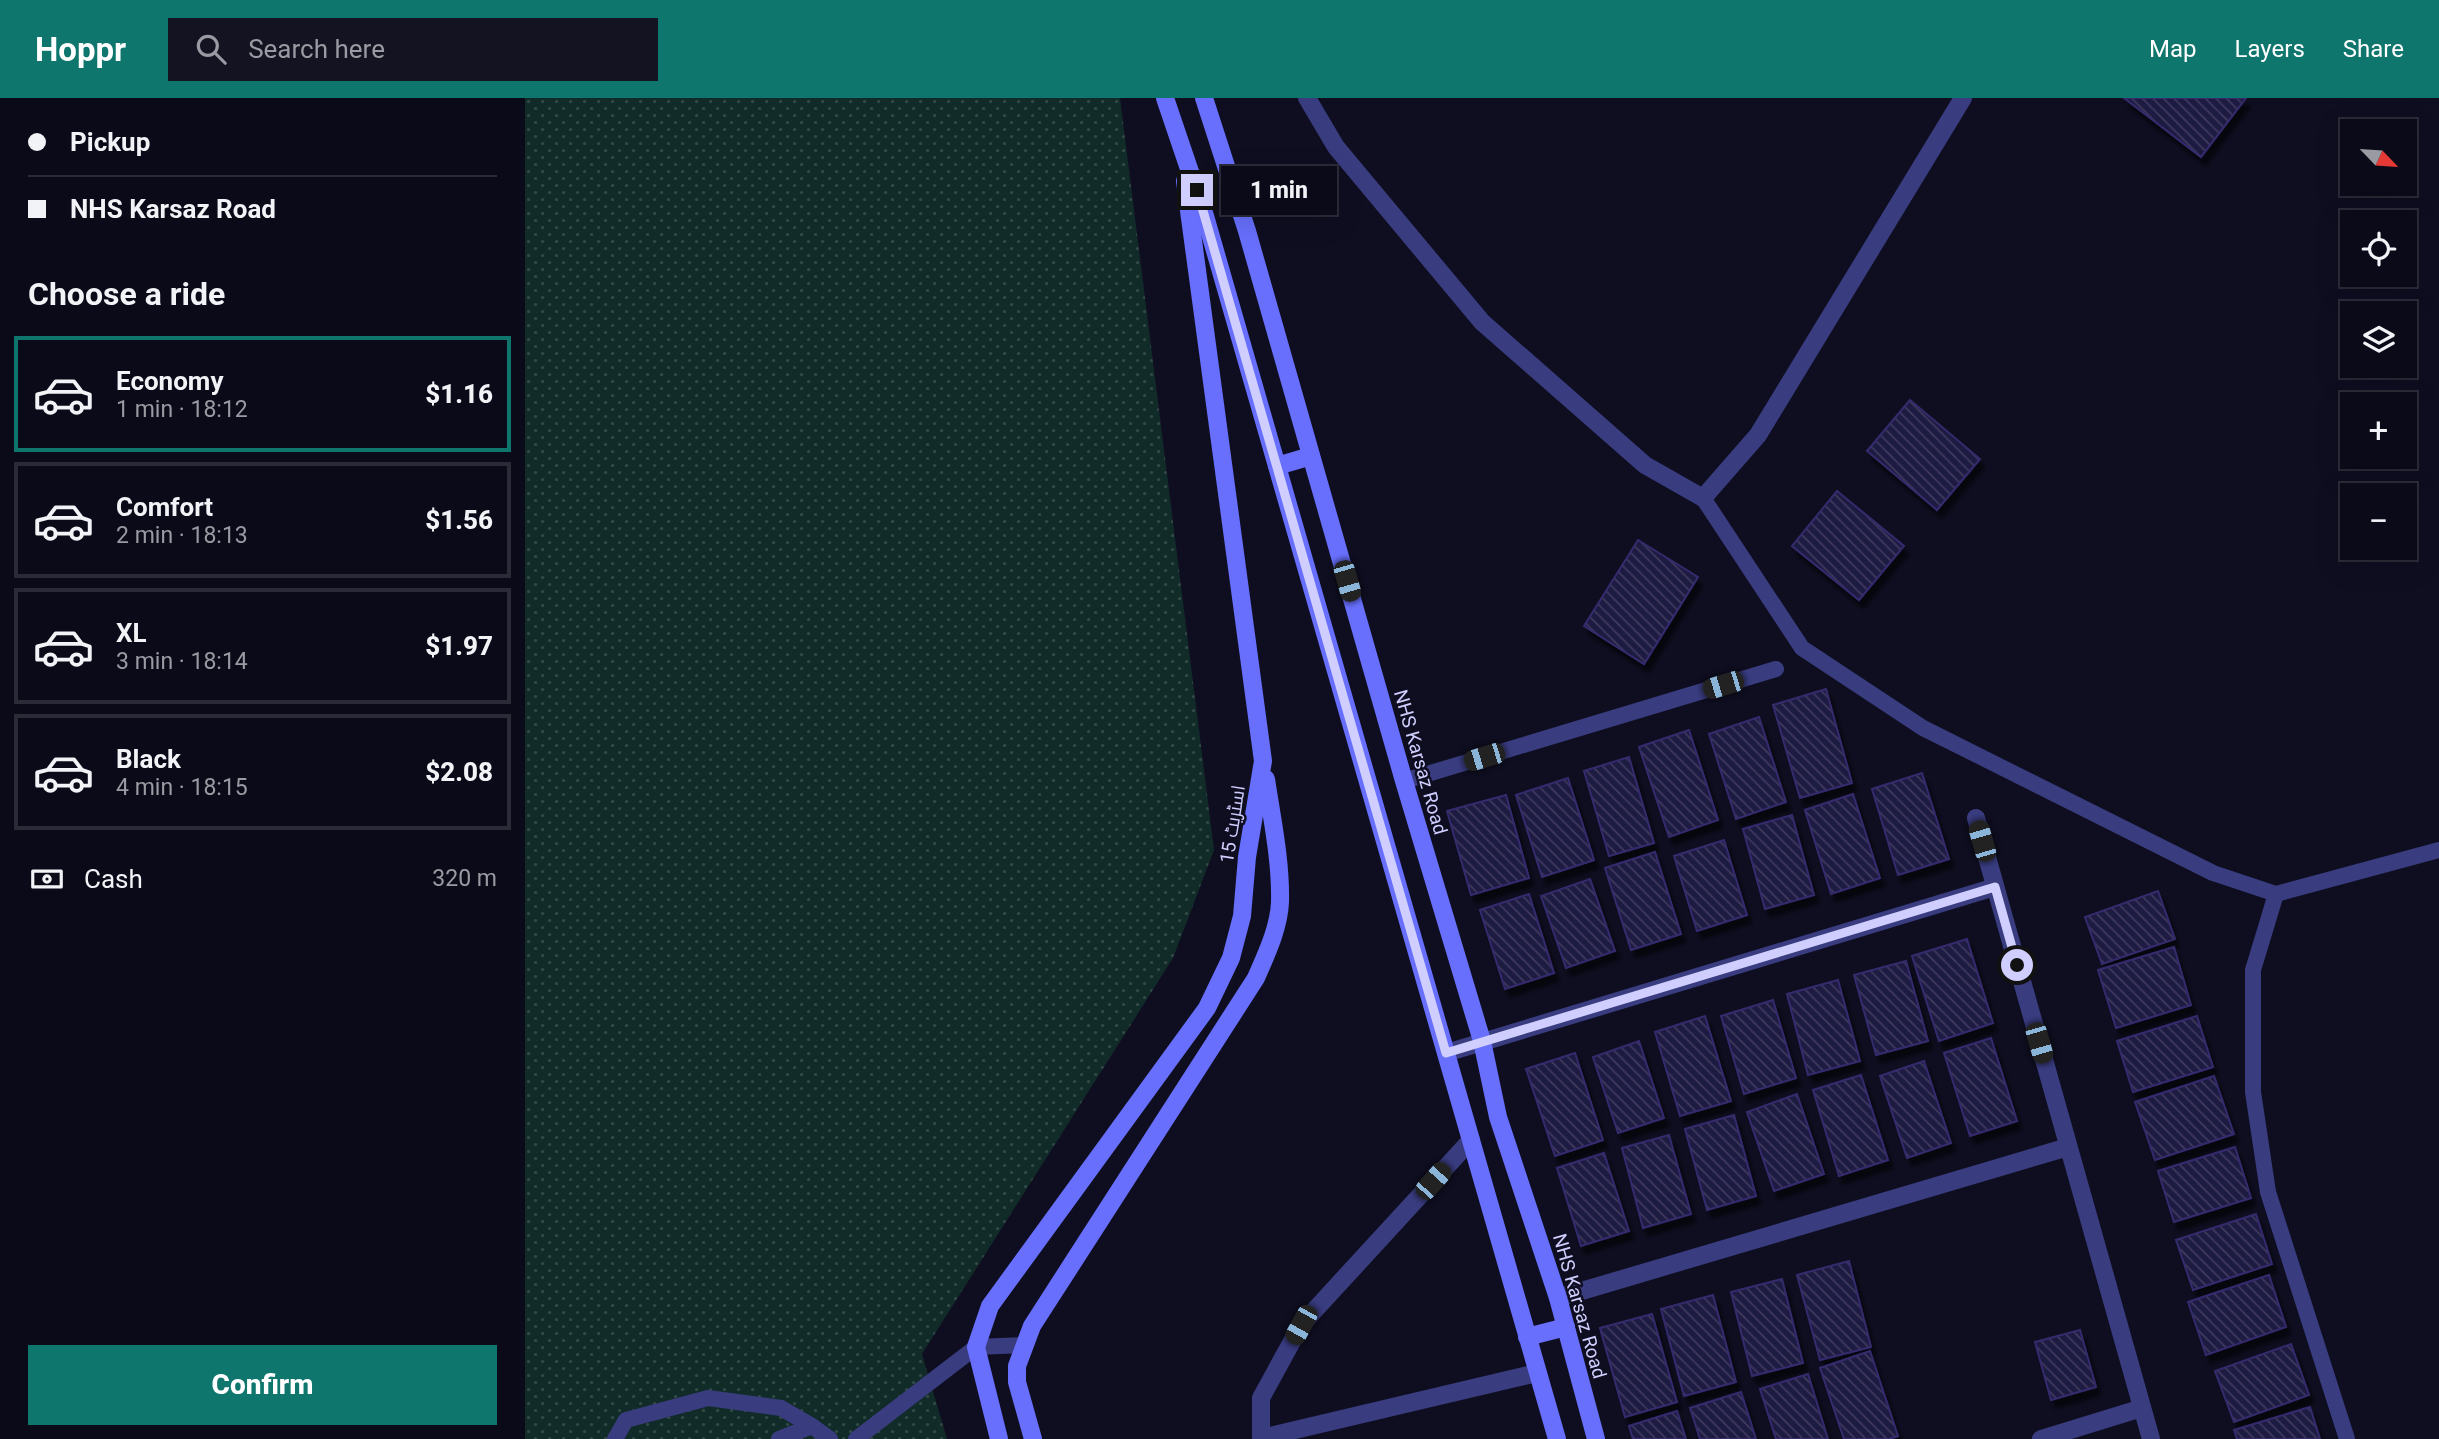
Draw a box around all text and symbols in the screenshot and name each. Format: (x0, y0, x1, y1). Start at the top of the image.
search box (168, 18, 658, 81)
text: Hoppr (35, 30, 126, 69)
icon: search (192, 30, 230, 68)
text: Search here (248, 34, 385, 64)
text: Map (2149, 35, 2197, 63)
text: Layers (2235, 35, 2305, 63)
text: Share (2343, 35, 2404, 63)
north arrow (2340, 119, 2417, 196)
map controls (2340, 119, 2417, 560)
text: Pickup (70, 127, 150, 157)
callout: 1 min (1221, 166, 1337, 214)
route end (1181, 174, 1213, 206)
text: 1 min (1250, 177, 1308, 204)
text: NHS Karsaz Road (70, 194, 276, 224)
button: locate (2340, 210, 2417, 287)
text: Choose a ride (28, 275, 225, 313)
button: layers (2340, 301, 2417, 378)
icon: car (32, 363, 95, 426)
text: Economy (116, 366, 223, 396)
text: $1.16 (425, 379, 493, 409)
button: + (2340, 392, 2417, 469)
text: 1 min · 18:12 (116, 396, 248, 423)
button: − (2340, 483, 2417, 560)
icon: car (32, 489, 95, 552)
text: Comfort (116, 492, 213, 522)
text: $1.56 (425, 505, 493, 535)
text: 2 min · 18:13 (116, 522, 248, 549)
car (1332, 558, 1363, 604)
icon: car (32, 615, 95, 678)
text: XL (116, 618, 147, 648)
text: $1.97 (425, 631, 493, 661)
text: 3 min · 18:14 (116, 648, 248, 675)
car (1700, 669, 1747, 701)
street label: NHS Karsaz Road (1389, 687, 1452, 837)
icon: car (32, 741, 95, 804)
car (1461, 741, 1508, 773)
text: Black (116, 744, 181, 774)
text: $2.08 (425, 757, 493, 787)
text: 4 min · 18:15 (116, 774, 248, 801)
street label: اسٹریٹ 15 (1215, 783, 1250, 865)
car (1967, 818, 1998, 864)
icon: cash (28, 860, 66, 898)
text: Cash (84, 864, 143, 894)
text: 320 m (432, 865, 497, 892)
route start (2001, 949, 2033, 981)
car (2024, 1020, 2055, 1066)
car (1412, 1158, 1455, 1204)
street label: NHS Karsaz Road (1548, 1231, 1611, 1381)
car (1282, 1302, 1321, 1348)
button: Confirm (28, 1345, 497, 1425)

